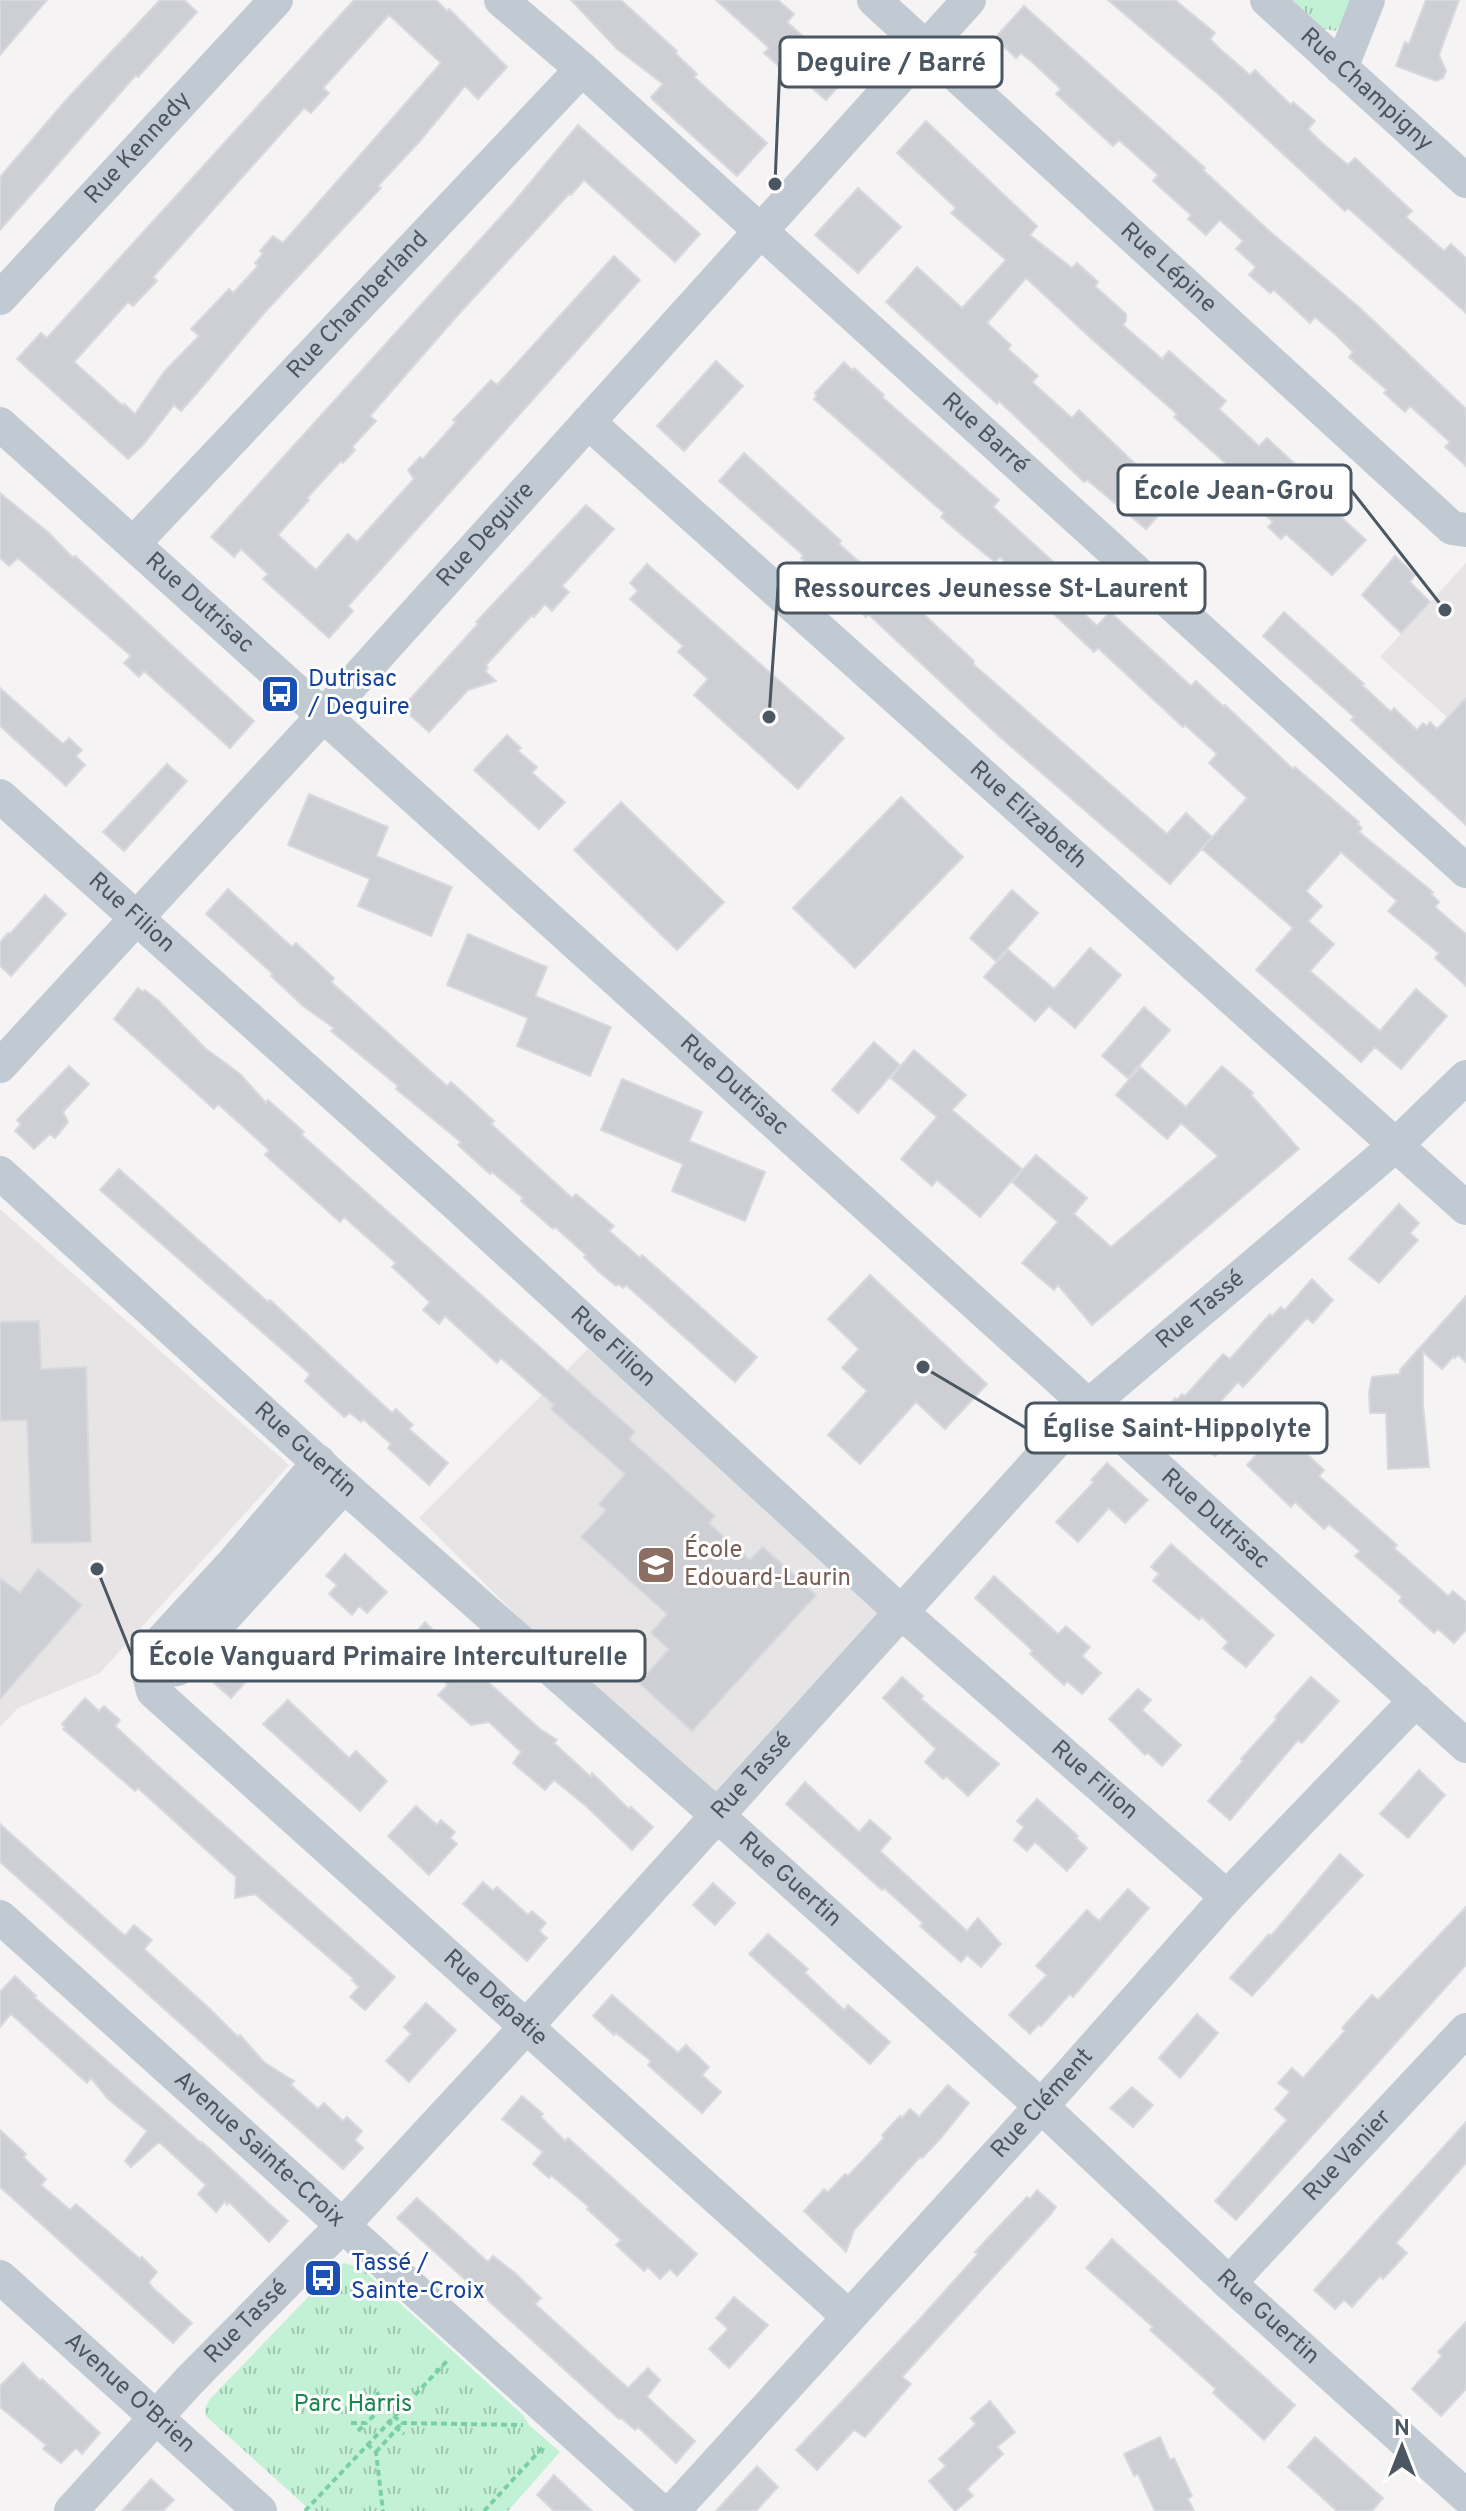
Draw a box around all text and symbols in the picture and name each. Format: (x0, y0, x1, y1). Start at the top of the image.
street label: Rue Champigny (1293, 22, 1439, 158)
callout: Deguire / Barré (780, 37, 1002, 87)
text: Deguire / Barré (796, 48, 986, 81)
street label: Rue Kennedy (79, 86, 198, 211)
street label: Rue Lépine (1113, 217, 1222, 320)
street label: Rue Chamberland (281, 225, 435, 386)
street label: Rue Barré (935, 387, 1034, 481)
callout: École Jean-Grou (1118, 465, 1351, 515)
text: École Jean-Grou (1134, 474, 1334, 509)
street label: Rue Deguire (431, 476, 542, 594)
street label: Rue Dutrisac (138, 546, 260, 660)
callout: Ressources Jeunesse St-Laurent (778, 563, 1205, 613)
text: Ressources Jeunesse St-Laurent (794, 574, 1188, 607)
place label: Dutrisac / Deguire (307, 665, 410, 723)
bus stop icon: Dutrisac / Deguire (259, 673, 301, 715)
street label: Rue Elizabeth (963, 755, 1093, 876)
street label: Rue Filion (82, 867, 181, 960)
street label: Rue Dutrisac (673, 1029, 795, 1143)
street label: Rue Tassé (1151, 1264, 1251, 1356)
street label: Rue Filion (563, 1300, 662, 1394)
street label: Rue Guertin (247, 1396, 362, 1505)
callout: Église Saint-Hippolyte (1026, 1403, 1327, 1453)
text: Église Saint-Hippolyte (1042, 1412, 1312, 1447)
street label: Rue Dutrisac (1154, 1463, 1276, 1577)
place label: École Edouard-Laurin (684, 1534, 851, 1594)
school or university icon: École Edouard-Laurin (635, 1544, 677, 1586)
callout: École Vanguard Primaire Interculturelle (132, 1631, 645, 1681)
text: École Vanguard Primaire Interculturelle (148, 1640, 628, 1675)
street label: Rue Tassé (705, 1727, 799, 1826)
street label: Rue Filion (1044, 1734, 1144, 1827)
street label: Rue Guertin (732, 1826, 847, 1934)
street label: Rue Dépatie (436, 1944, 553, 2053)
street label: Rue Clément (985, 2043, 1100, 2165)
street label: Avenue Sainte-Croix (167, 2065, 350, 2235)
street label: Rue Vanier (1297, 2104, 1398, 2208)
place label: Tassé / Sainte-Croix (351, 2249, 485, 2307)
bus stop icon: Tassé / Sainte-Croix (302, 2257, 344, 2299)
street label: Rue Guertin (1210, 2264, 1325, 2372)
street label: Rue Tassé (199, 2274, 295, 2371)
street label: Avenue O'Brien (57, 2327, 201, 2460)
park label: Parc Harris (294, 2390, 412, 2420)
north arrow (1362, 2407, 1442, 2487)
text: N (1394, 2416, 1410, 2443)

